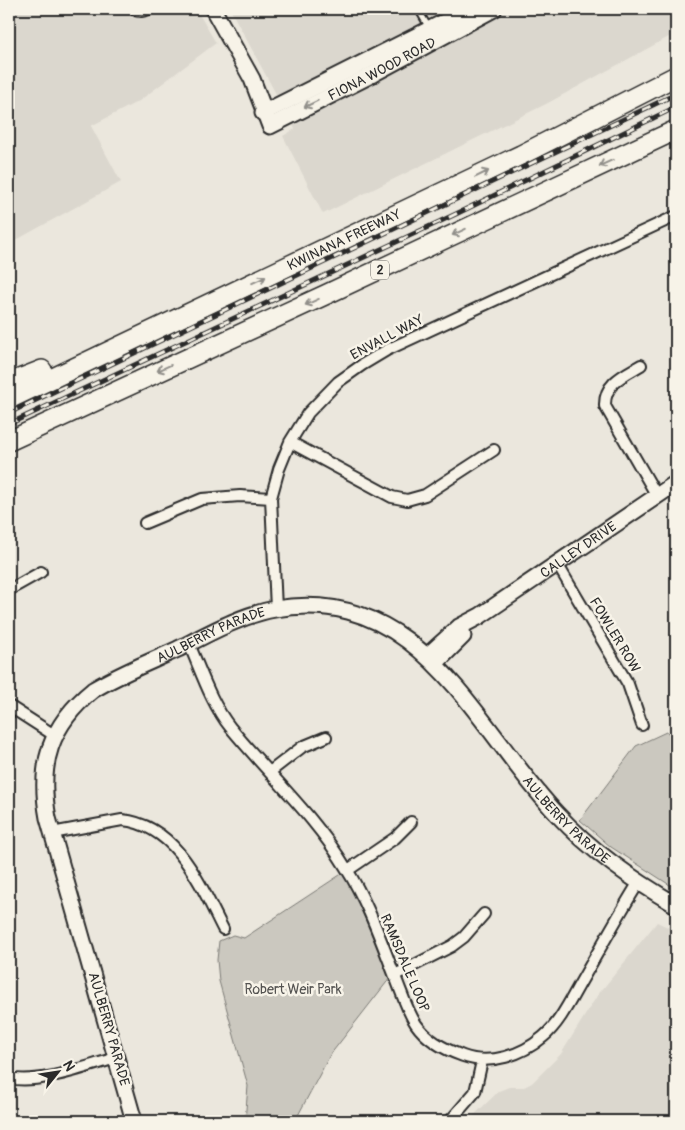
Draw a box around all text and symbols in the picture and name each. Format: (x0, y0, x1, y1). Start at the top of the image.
street label: FIONA WOOD ROAD (325, 33, 439, 104)
one-way arrow (304, 100, 319, 110)
one-way arrow (599, 159, 614, 168)
one-way arrow (474, 169, 489, 179)
street label: KWINANA FREEWAY (284, 205, 404, 274)
one-way arrow (452, 228, 467, 238)
road number: 2 (371, 260, 389, 280)
one-way arrow (251, 275, 266, 284)
one-way arrow (305, 297, 320, 307)
street label: ENVALL WAY (347, 311, 427, 363)
one-way arrow (157, 364, 172, 374)
street label: CALLEY DRIVE (537, 518, 619, 581)
street label: FOWLER ROW (586, 594, 644, 676)
street label: AULBERRY PARADE (154, 603, 267, 666)
street label: AULBERRY PARADE (519, 772, 614, 867)
street label: RAMSDALE LOOP (377, 911, 433, 1015)
street label: AULBERRY PARADE (85, 970, 133, 1088)
park label: Robert Weir Park (245, 981, 342, 998)
north arrow (32, 1048, 82, 1098)
text: N (59, 1057, 79, 1074)

